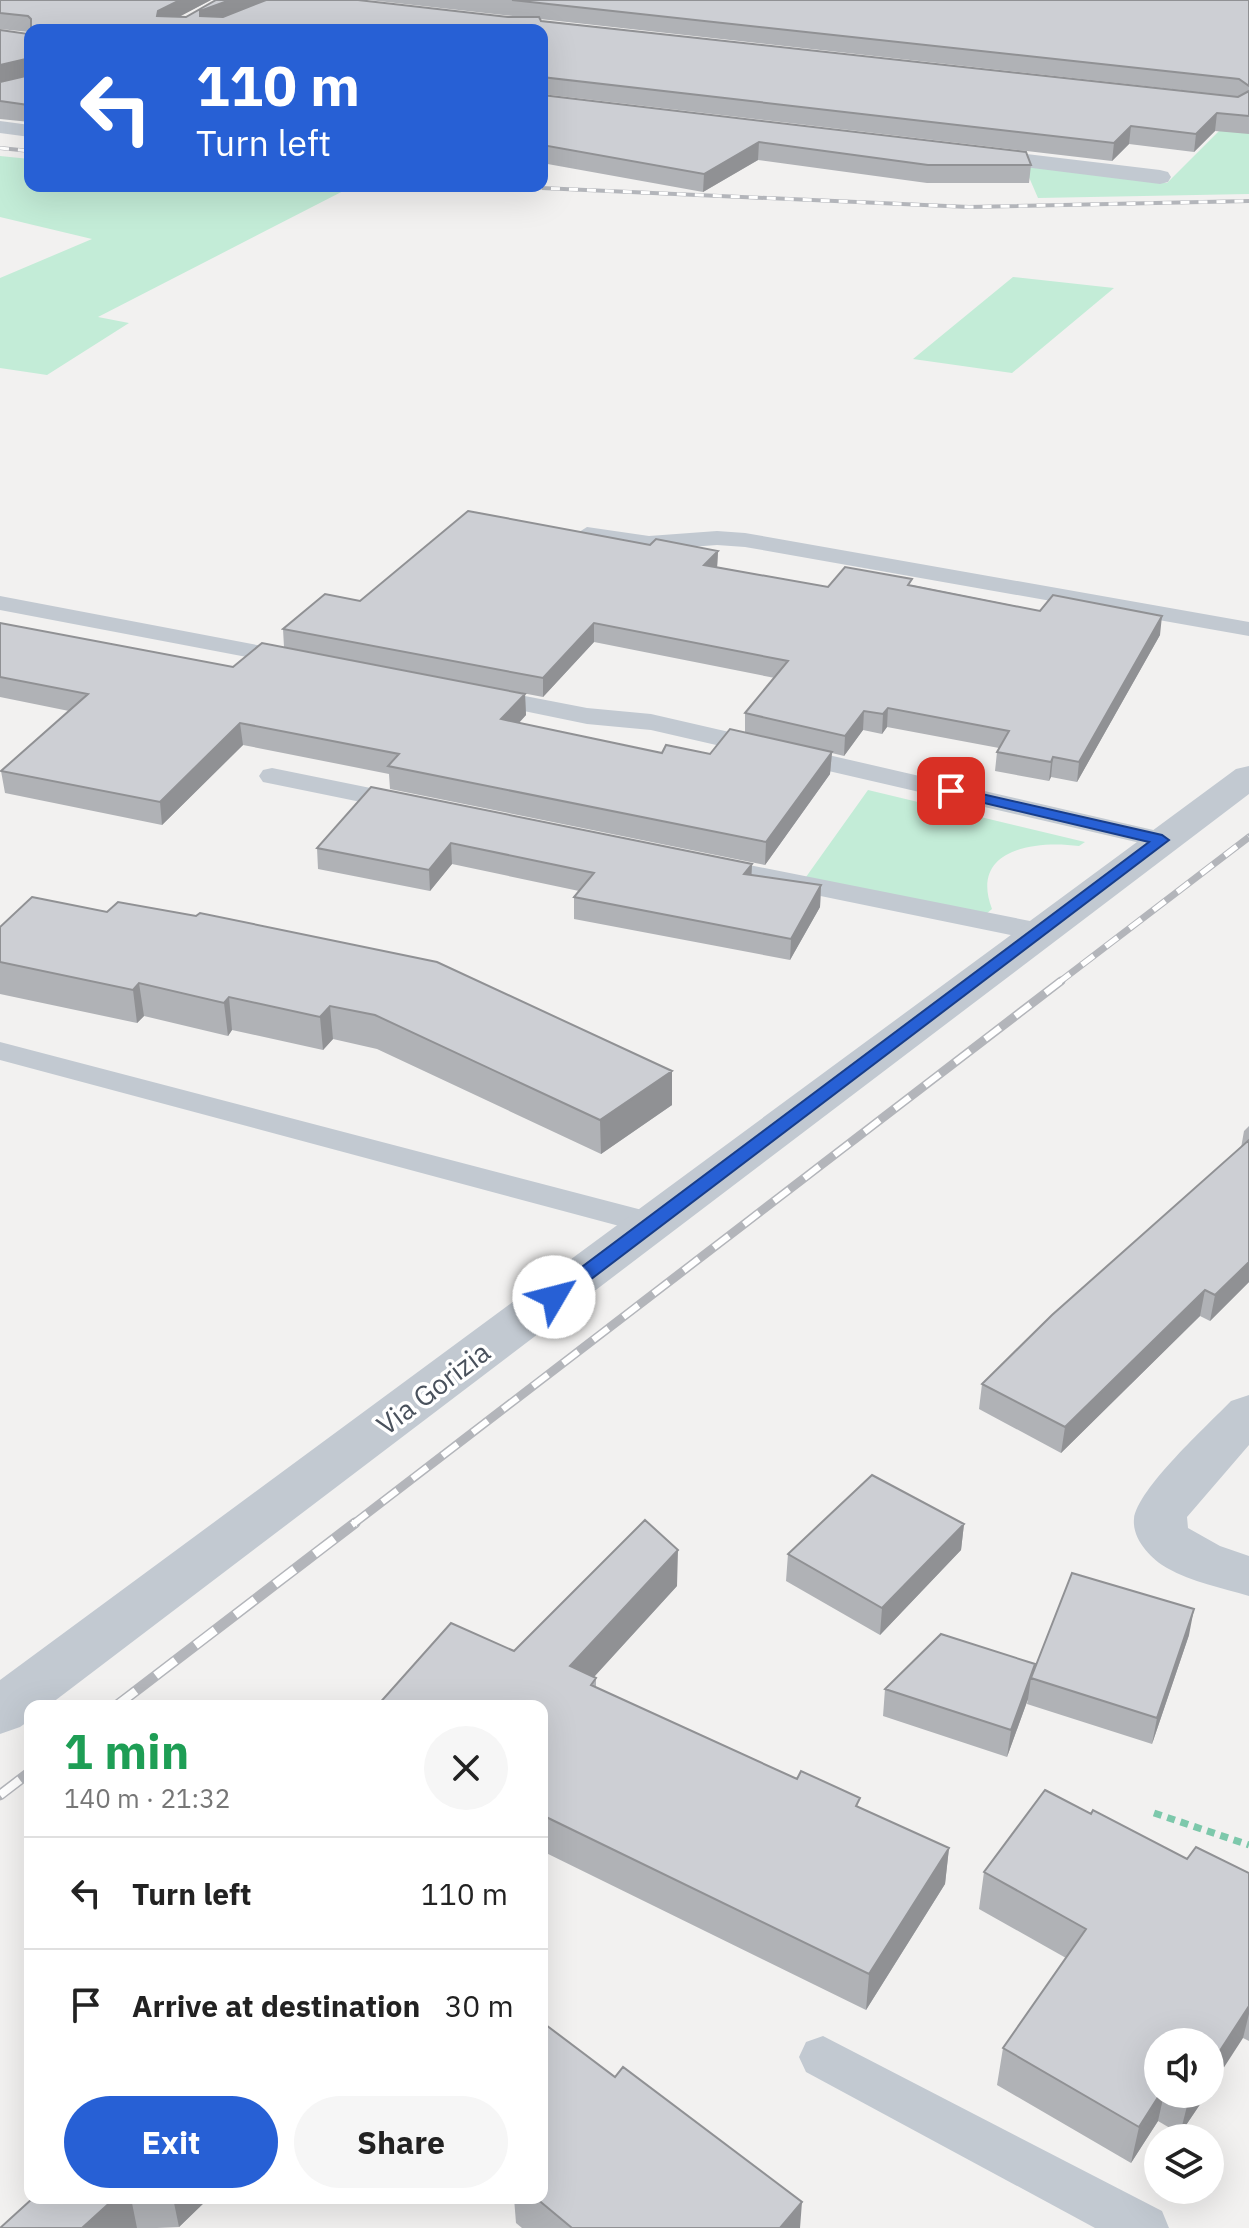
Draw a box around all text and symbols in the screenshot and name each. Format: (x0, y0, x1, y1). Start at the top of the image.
text: 110 m (196, 49, 360, 121)
icon: left (64, 56, 168, 160)
text: Turn left (196, 119, 331, 166)
pin (917, 757, 985, 825)
icon: arrive (929, 769, 973, 813)
position arrow (512, 1255, 596, 1339)
street label: Via Gorizia (369, 1333, 497, 1443)
text: 1 min (64, 1720, 189, 1782)
button: close (424, 1726, 508, 1810)
text: 140 m · 21:32 (64, 1781, 230, 1815)
icon: left (64, 1871, 108, 1915)
text: Turn left (132, 1874, 251, 1913)
text: 110 m (421, 1874, 508, 1913)
icon: arrive (64, 1983, 108, 2027)
text: Arrive at destination (132, 1986, 420, 2025)
text: 30 m (444, 1986, 514, 2025)
map controls (1144, 2028, 1224, 2204)
button: sound (1144, 2028, 1224, 2108)
button: Exit (64, 2096, 278, 2188)
button: Share (294, 2096, 508, 2188)
button: layers (1144, 2124, 1224, 2204)

